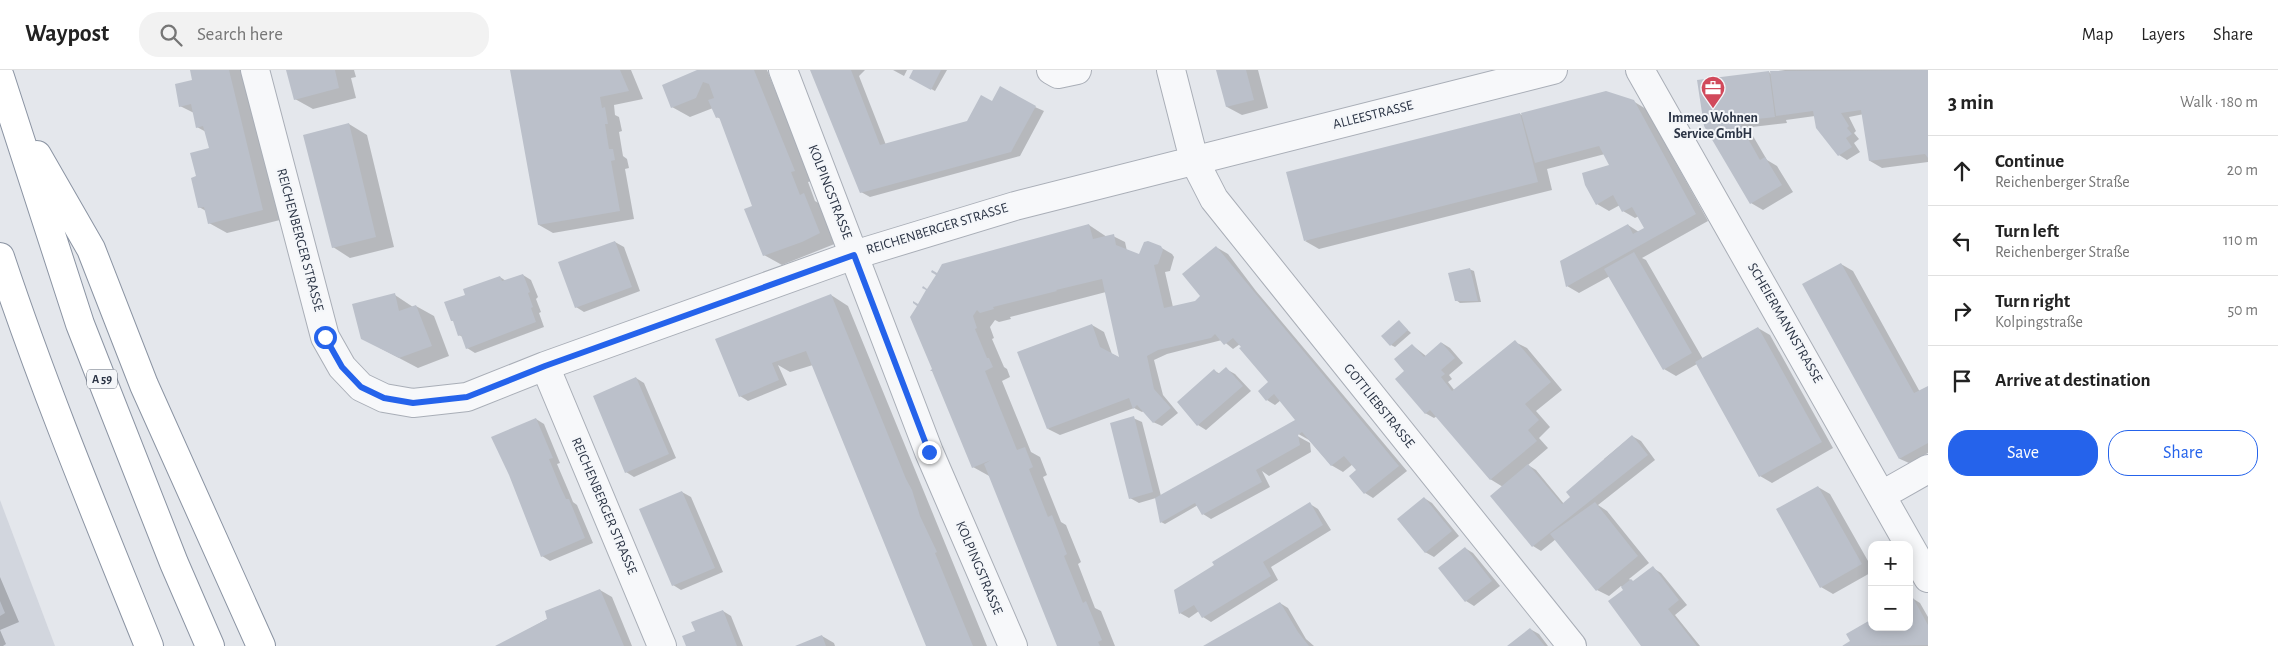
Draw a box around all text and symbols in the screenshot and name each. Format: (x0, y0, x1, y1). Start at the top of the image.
search box (139, 12, 489, 57)
icon: search (157, 21, 185, 49)
text: Waypost (25, 22, 109, 46)
text: Search here (197, 25, 283, 44)
text: Map (2082, 26, 2113, 44)
text: Layers (2141, 26, 2185, 44)
text: Share (2213, 26, 2253, 44)
office icon: Immeo Wohnen Service GmbH (1700, 75, 1726, 109)
text: 3 min (1948, 92, 1994, 113)
text: Walk · 180 m (2180, 94, 2258, 110)
street label: ALLEESTRASSE (1331, 98, 1415, 132)
place label: Immeo Wohnen Service GmbH (1668, 111, 1758, 141)
street label: KOLPINGSTRASSE (806, 143, 855, 241)
text: Continue (1995, 152, 2064, 171)
icon: ahead (1948, 157, 1976, 185)
text: 20 m (2227, 162, 2258, 178)
street label: REICHENBERGER STRASSE (274, 167, 326, 313)
text: Reichenberger Straße (1995, 174, 2130, 190)
street label: REICHENBERGER STRASSE (864, 201, 1010, 257)
text: Turn left (1995, 222, 2059, 241)
icon: left (1948, 227, 1976, 255)
text: 110 m (2223, 232, 2258, 248)
text: Reichenberger Straße (1995, 244, 2130, 260)
street label: SCHEIERMANNSTRASSE (1745, 261, 1825, 386)
text: Turn right (1995, 292, 2070, 311)
icon: right (1948, 297, 1976, 325)
text: 50 m (2227, 302, 2258, 318)
text: Kolpingstraße (1995, 314, 2083, 330)
route start (314, 326, 337, 349)
street label: GOTTLIEBSTRASSE (1341, 361, 1417, 451)
icon: arrive (1948, 367, 1976, 395)
road number: A 59 (87, 370, 117, 388)
text: Arrive at destination (1995, 371, 2151, 390)
button: Save (1948, 430, 2098, 476)
button: Share (2108, 430, 2258, 476)
street label: REICHENBERGER STRASSE (569, 435, 639, 577)
route end (918, 441, 941, 464)
street label: KOLPINGSTRASSE (953, 519, 1005, 617)
map controls (1868, 541, 1913, 631)
button: + (1868, 541, 1913, 586)
button: − (1868, 586, 1913, 631)

